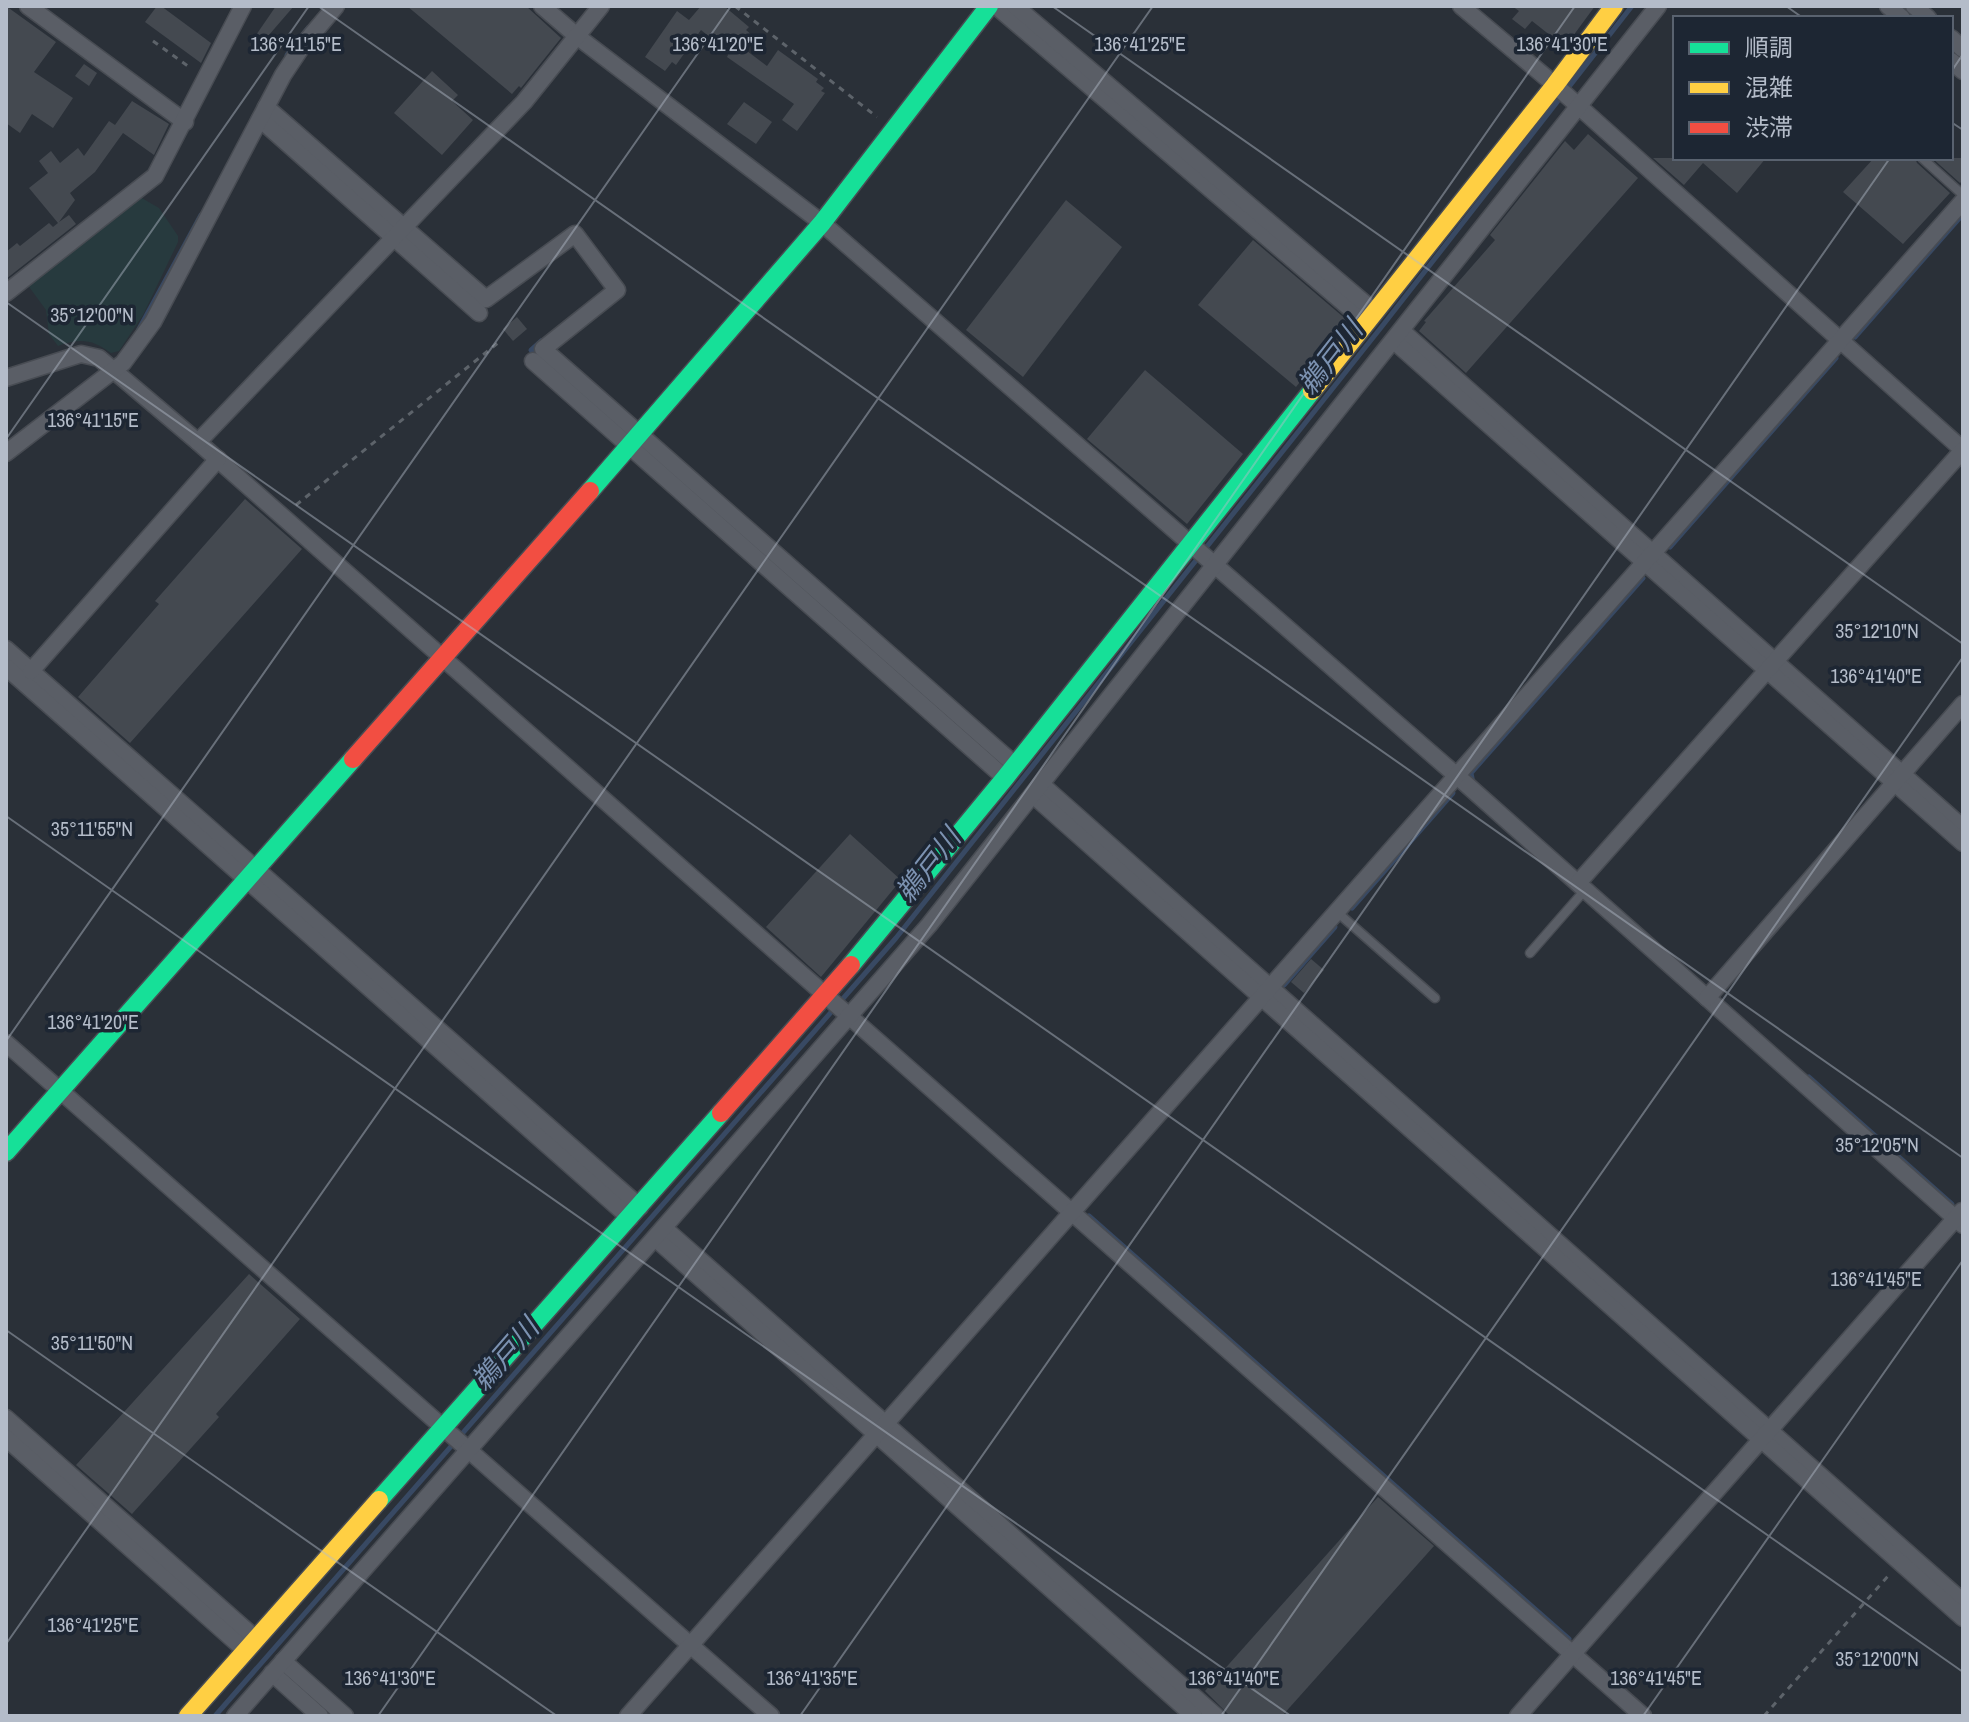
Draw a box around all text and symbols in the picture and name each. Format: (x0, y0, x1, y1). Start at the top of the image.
legend (1673, 16, 1953, 160)
text: 136°41'15"E (250, 30, 342, 57)
text: 136°41'20"E (672, 30, 764, 57)
text: 136°41'25"E (1094, 30, 1186, 57)
text: 136°41'30"E (1516, 30, 1608, 57)
text: 順調 (1745, 31, 1793, 63)
text: 混雑 (1745, 71, 1793, 103)
text: 渋滞 (1745, 111, 1793, 143)
text: 35°12'00"N (50, 301, 134, 328)
water label: 鵜戸川 (1289, 310, 1373, 402)
text: 136°41'15"E (47, 406, 139, 433)
text: 35°12'10"N (1835, 617, 1919, 644)
text: 136°41'40"E (1830, 662, 1922, 689)
text: 35°11'55"N (51, 815, 133, 842)
water label: 鵜戸川 (887, 818, 971, 910)
text: 136°41'20"E (47, 1008, 139, 1035)
text: 35°12'05"N (1835, 1131, 1919, 1158)
text: 136°41'45"E (1830, 1265, 1922, 1292)
water label: 鵜戸川 (463, 1308, 549, 1398)
text: 35°11'50"N (51, 1329, 133, 1356)
text: 136°41'25"E (47, 1611, 139, 1638)
text: 35°12'00"N (1835, 1645, 1919, 1672)
text: 136°41'30"E (344, 1664, 436, 1691)
text: 136°41'35"E (766, 1664, 858, 1691)
text: 136°41'40"E (1188, 1664, 1280, 1691)
text: 136°41'45"E (1610, 1664, 1702, 1691)

